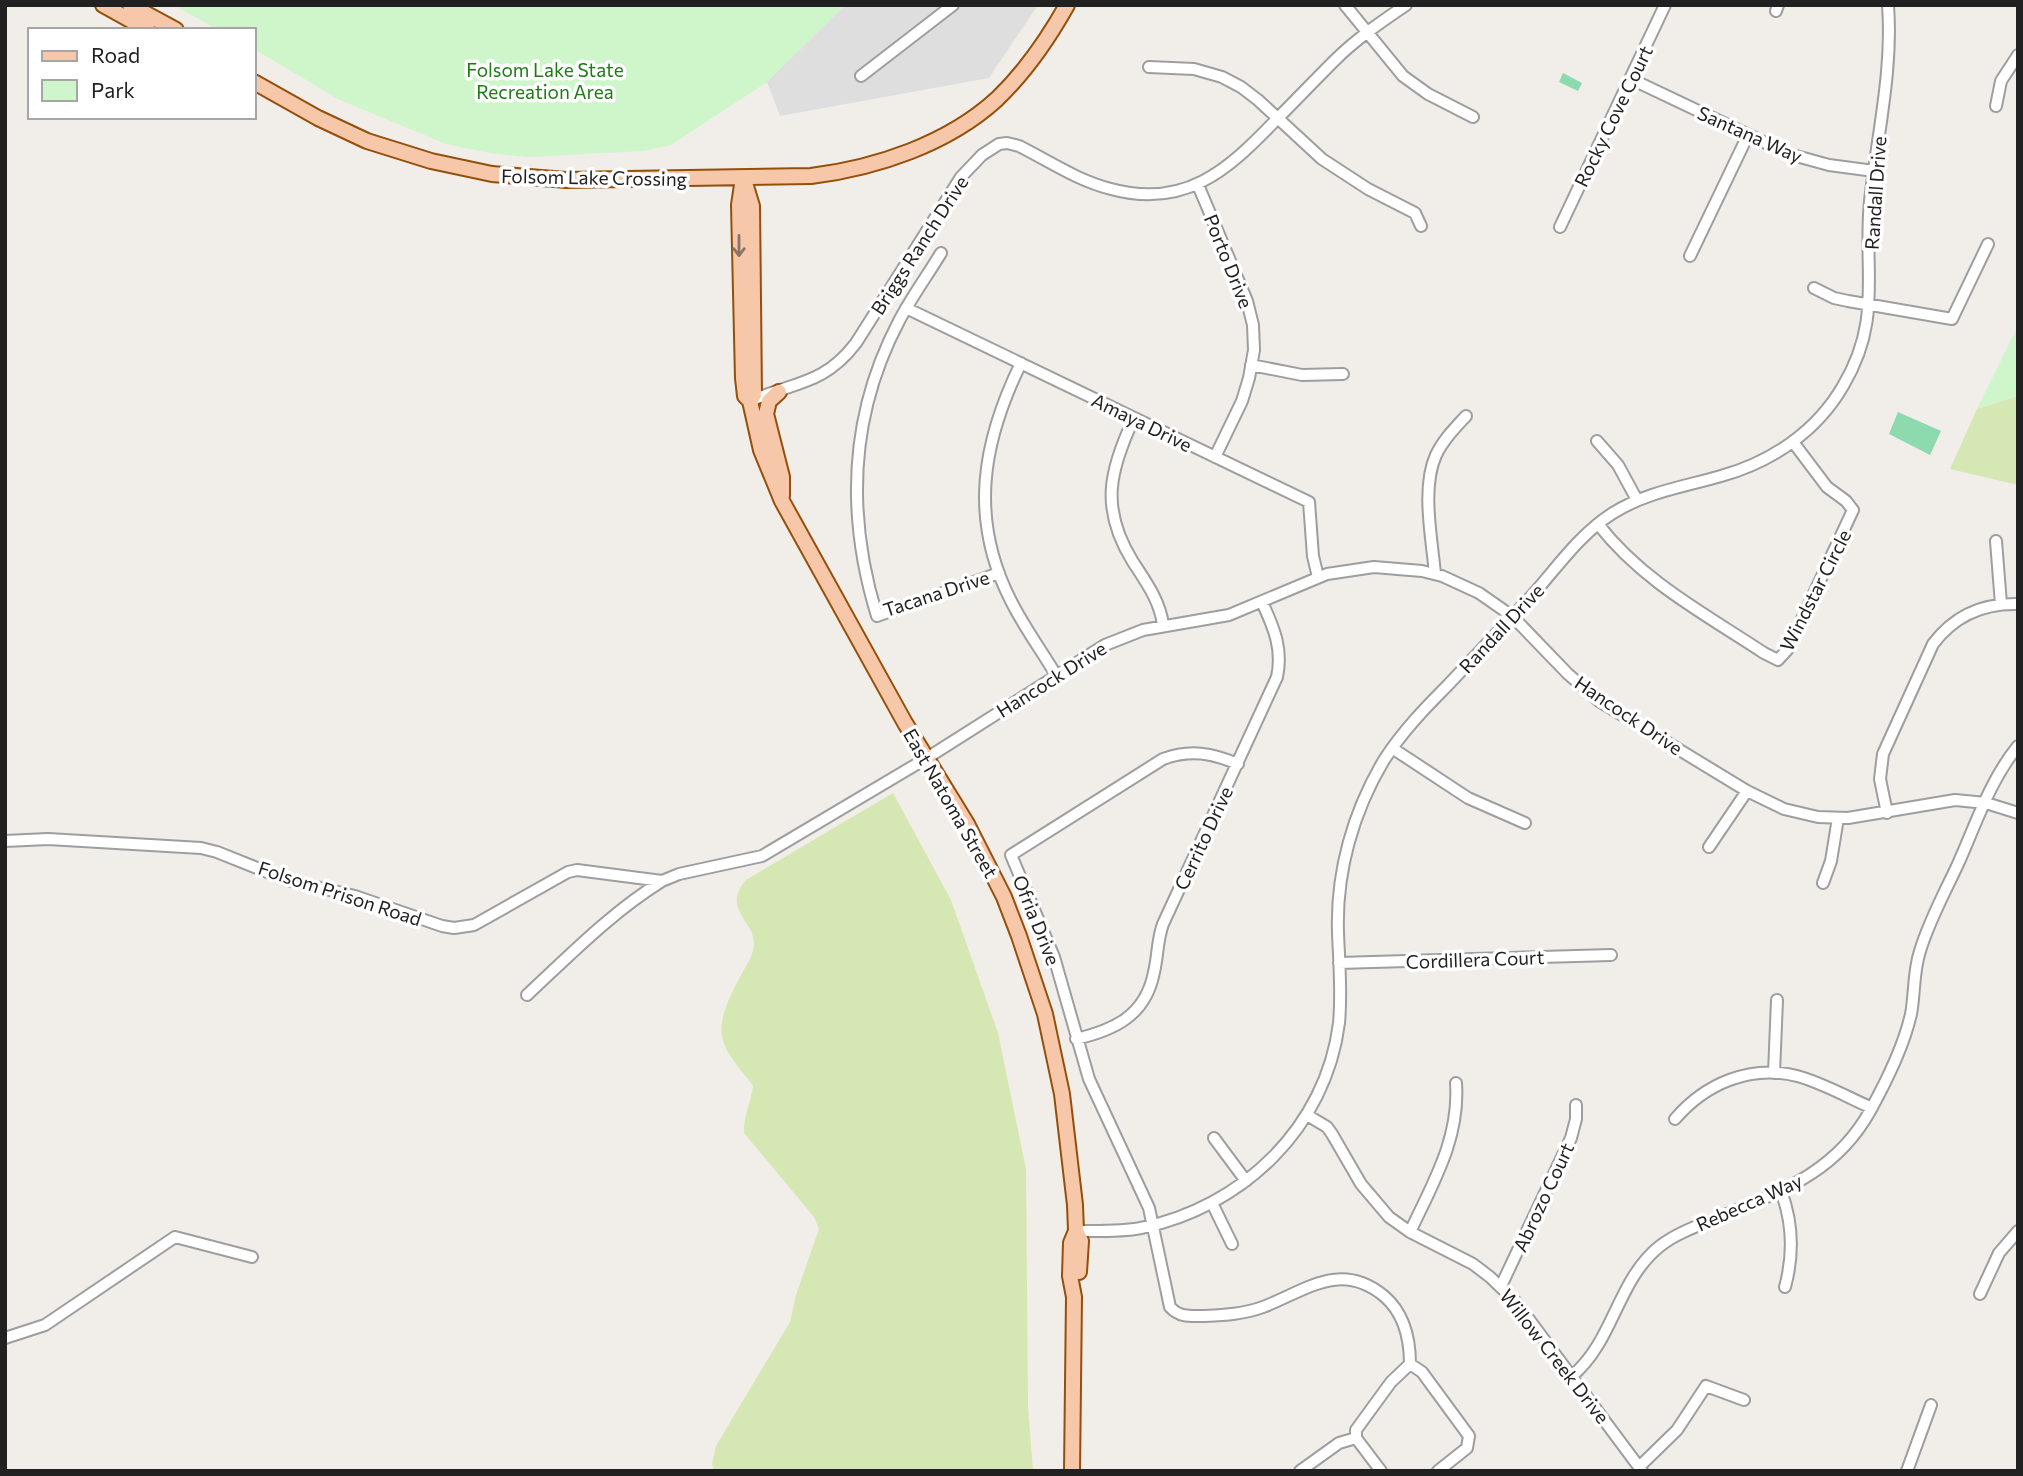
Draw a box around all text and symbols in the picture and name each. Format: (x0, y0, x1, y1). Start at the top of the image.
legend (28, 28, 256, 119)
text: Road (91, 42, 140, 67)
street label: Rocky Cove Court (1569, 42, 1657, 190)
park label: Folsom Lake State Recreation Area (466, 58, 624, 103)
text: Park (91, 77, 135, 102)
street label: Santana Way (1694, 101, 1806, 167)
street label: Randall Drive (1860, 136, 1890, 250)
street label: Folsom Lake Crossing (501, 164, 687, 190)
street label: Briggs Ranch Drive (866, 171, 972, 319)
street label: Porto Drive (1200, 211, 1258, 311)
one-way arrow (732, 234, 745, 257)
street label: Amaya Drive (1088, 388, 1196, 456)
street label: Windstar Circle (1775, 525, 1855, 655)
street label: Tacana Drive (880, 565, 992, 621)
street label: Randall Drive (1454, 579, 1548, 677)
street label: Hancock Drive (992, 636, 1110, 722)
street label: Hancock Drive (1571, 671, 1687, 759)
street label: East Natoma Street (899, 724, 1003, 882)
street label: Cerrito Drive (1169, 783, 1237, 893)
street label: Folsom Prison Road (256, 856, 424, 930)
street label: Ofria Drive (1009, 872, 1065, 968)
street label: Cordillera Court (1405, 945, 1545, 973)
street label: Abrozo Court (1508, 1139, 1578, 1255)
street label: Rebecca Way (1692, 1168, 1806, 1236)
street label: Willow Creek Drive (1495, 1284, 1615, 1428)

